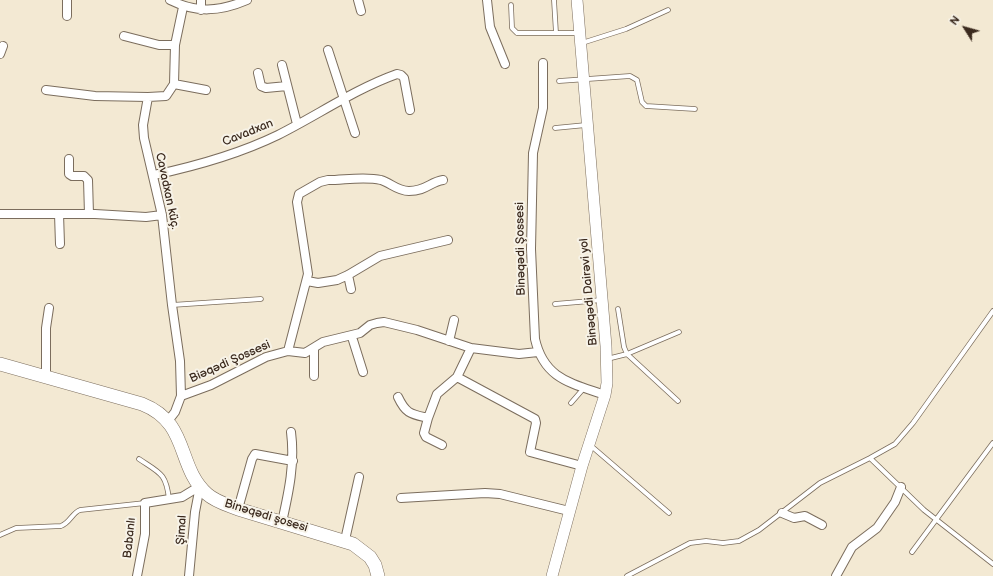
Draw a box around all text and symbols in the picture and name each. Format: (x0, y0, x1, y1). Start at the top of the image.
north arrow (945, 8, 985, 48)
text: N (947, 13, 963, 28)
street label: Cavadxan (221, 116, 275, 150)
street label: Cavadxan küç. (152, 151, 182, 231)
street label: Binəqədi Şossesi (513, 202, 529, 296)
street label: Binəqədi Dairəvi yol (577, 238, 601, 346)
street label: Biəqədi Şossesi (187, 338, 273, 386)
street label: Binəqədi şosesi (223, 496, 309, 536)
street label: Şimal (174, 515, 190, 545)
street label: Babanlı (121, 517, 139, 559)

